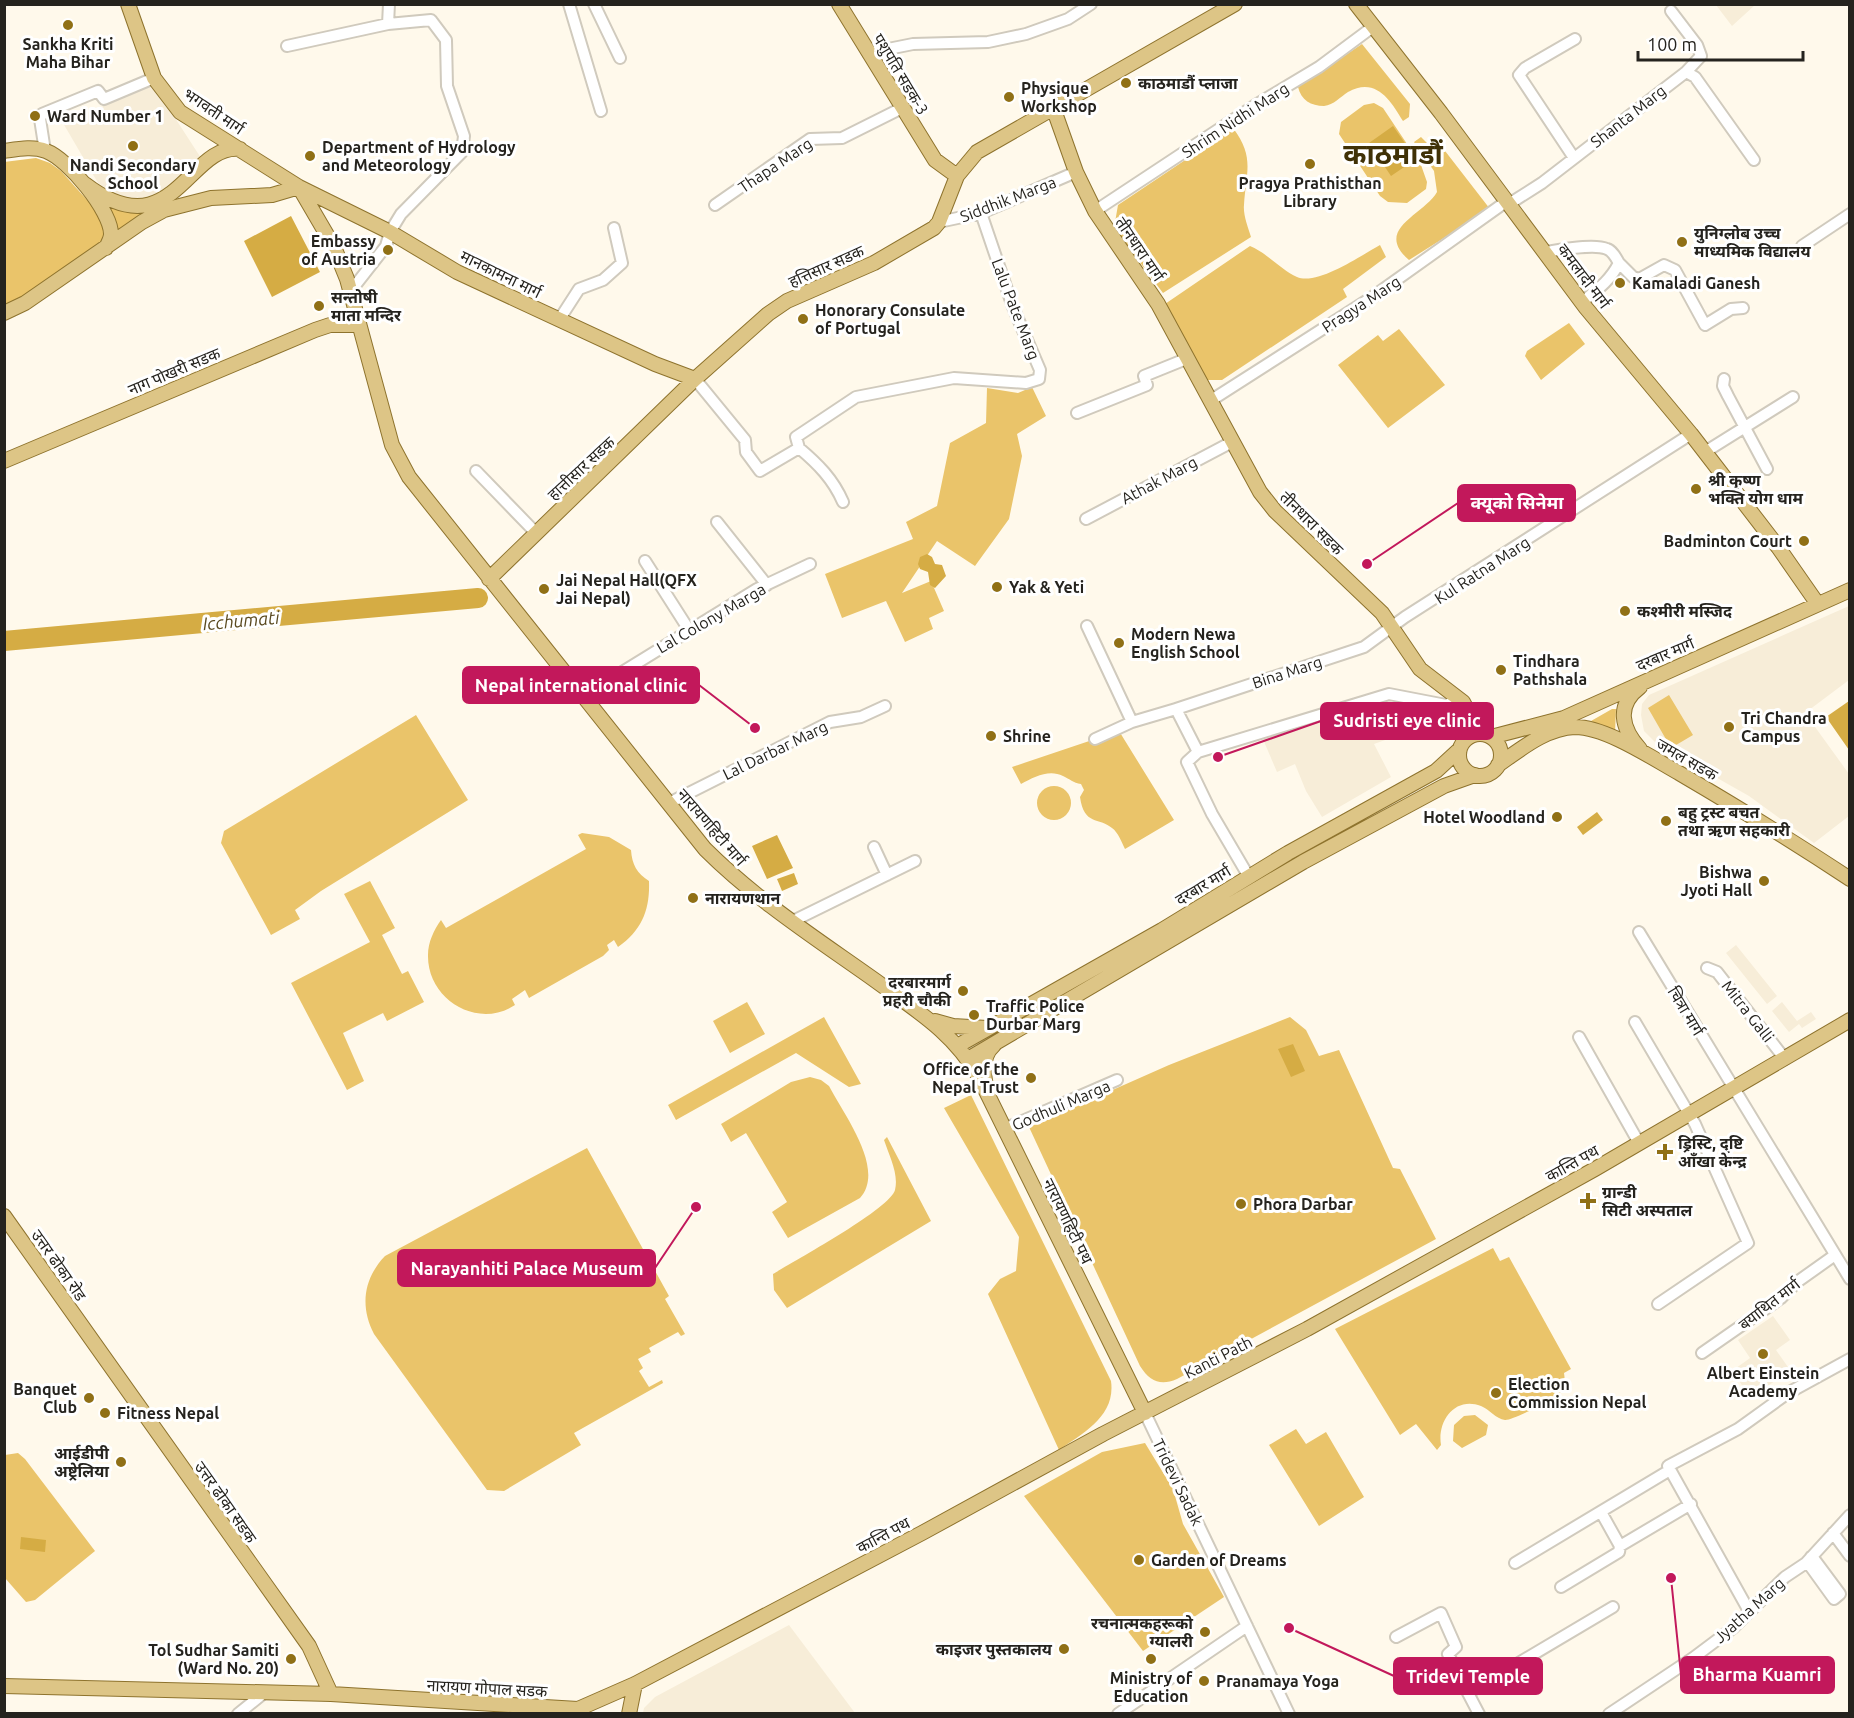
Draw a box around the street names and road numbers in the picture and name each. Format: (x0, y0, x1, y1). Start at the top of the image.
street label: पशुपति सडक-3 (868, 30, 932, 119)
street label: Shrim Nidhi Marg (1178, 79, 1292, 161)
street label: Shanta Marg (1587, 81, 1669, 151)
street label: भगवती मार्ग (180, 84, 248, 138)
street label: Thapa Marg (735, 134, 815, 196)
street label: Siddhik Marga (957, 172, 1059, 226)
street label: तीनधारा मार्ग (1112, 214, 1168, 285)
street label: कमलादी मार्ग (1554, 240, 1615, 313)
street label: हत्तिसार सडक (786, 241, 867, 291)
street label: मानकामना मार्ग (458, 247, 545, 302)
street label: Lalu Pate Marg (988, 256, 1044, 362)
street label: Pragya Marg (1318, 272, 1404, 336)
street label: नाग पोखरी सडक (125, 343, 223, 398)
street label: हात्तीसार सडक (544, 432, 619, 503)
street label: Athak Marg (1118, 453, 1200, 507)
street label: तीनधारा सडक (1277, 488, 1348, 559)
street label: Kul Ratna Marg (1431, 533, 1533, 607)
street label: Lal Colony Marga (653, 579, 769, 657)
street label: दरबार मार्ग (1633, 633, 1698, 674)
street label: Bina Marg (1250, 652, 1324, 692)
street label: Lal Darbar Marg (720, 717, 830, 783)
street label: जमल सडक (1653, 734, 1721, 784)
street label: नारायणहिटी मार्ग (674, 785, 751, 870)
street label: दरबार मार्ग (1172, 861, 1235, 908)
street label: Mitra Galli (1718, 977, 1778, 1045)
street label: चित्रा मार्ग (1664, 983, 1708, 1039)
street label: Godhuli Marga (1009, 1076, 1113, 1134)
street label: कान्ति पथ (1542, 1141, 1602, 1185)
street label: नारायणहिटी पथ (1040, 1176, 1097, 1267)
street label: उत्तर ढोका रोड (28, 1226, 90, 1304)
street label: बयाथित मार्ग (1735, 1274, 1804, 1333)
street label: Kanti Path (1181, 1332, 1255, 1382)
street label: Tridevi Sadak (1149, 1436, 1207, 1528)
street label: उत्तर ढोका सडक (191, 1458, 261, 1547)
street label: कान्ति पथ (853, 1513, 913, 1556)
street label: Jyatha Marg (1710, 1574, 1788, 1646)
street label: नारायण गोपाल सडक (426, 1676, 548, 1700)

